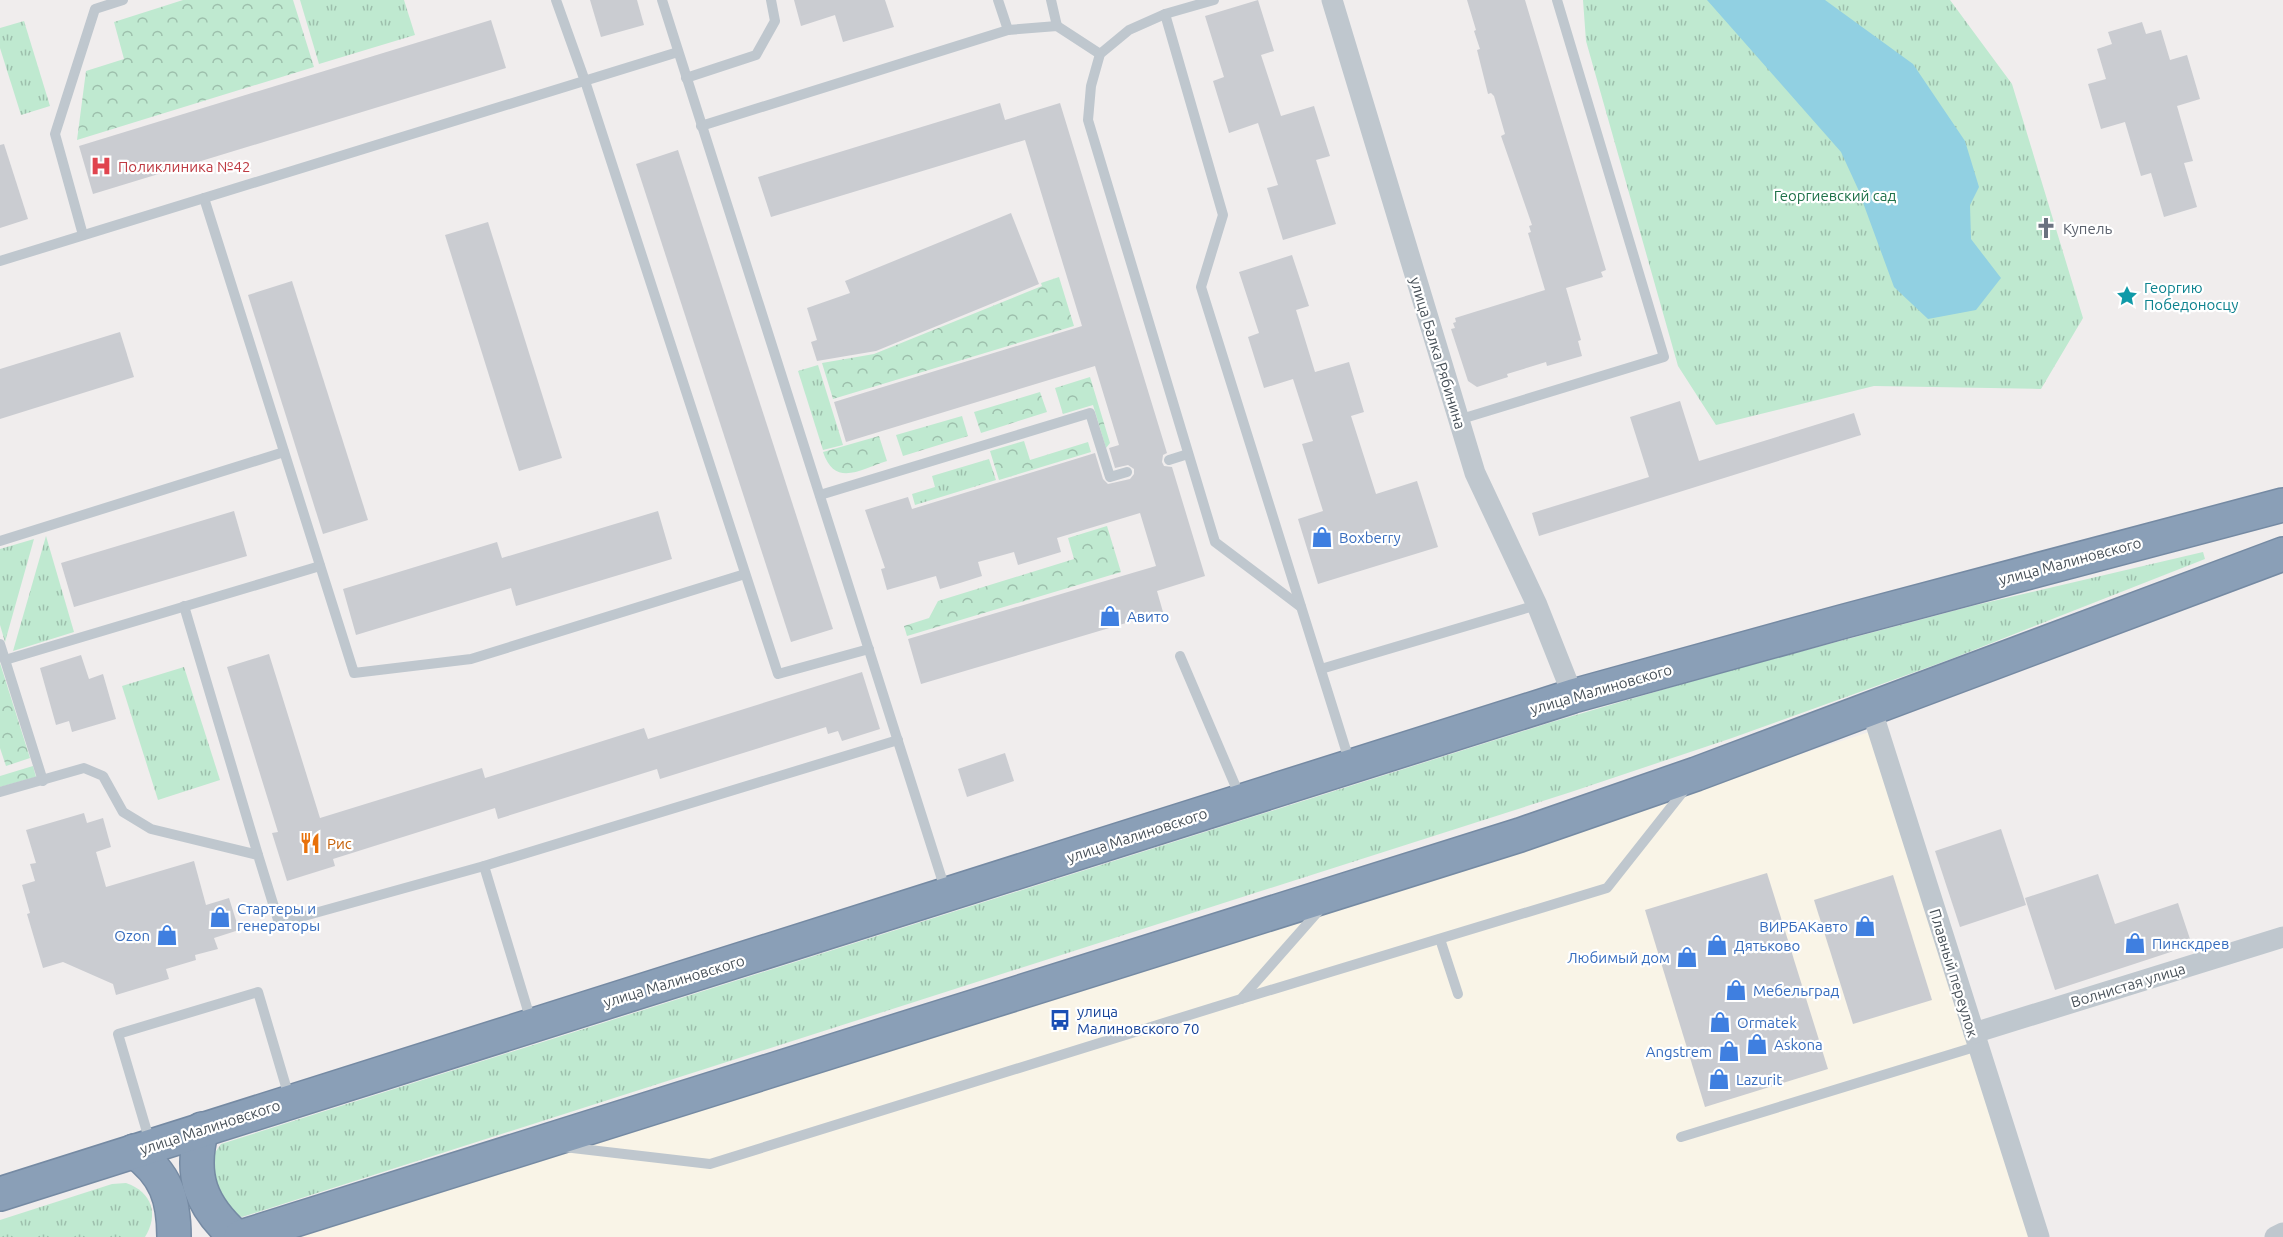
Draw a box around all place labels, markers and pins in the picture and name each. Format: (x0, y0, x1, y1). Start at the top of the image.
hospital icon: Поликлиника №42 (89, 154, 113, 178)
place label: Поликлиника №42 (118, 158, 250, 175)
church icon: Купель (2034, 216, 2058, 240)
place label: Купель (2063, 220, 2112, 237)
place label: Георгию Победоносцу (2144, 279, 2239, 313)
place icon: Георгию Победоносцу (2115, 284, 2139, 308)
shop icon: Boxberry (1310, 525, 1334, 549)
place label: Boxberry (1339, 529, 1401, 546)
shop icon: Авито (1098, 604, 1122, 628)
place label: Авито (1127, 608, 1169, 625)
restaurant icon: Рис (298, 831, 322, 855)
place label: Рис (327, 835, 352, 852)
place label: Стартеры и генераторы (237, 900, 320, 934)
shop icon: Стартеры и генераторы (208, 905, 232, 929)
shop icon: ВИРБАКавто (1853, 914, 1877, 938)
place label: ВИРБАКавто (1759, 918, 1848, 935)
shop icon: Ozon (155, 923, 179, 947)
place label: Ozon (114, 927, 150, 944)
shop icon: Пинскдрев (2123, 931, 2147, 955)
shop icon: Дятьково (1705, 933, 1729, 957)
place label: Пинскдрев (2152, 935, 2229, 952)
place label: Дятьково (1734, 937, 1800, 954)
shop icon: Любимый дом (1675, 945, 1699, 969)
place label: Любимый дом (1567, 949, 1670, 966)
shop icon: Мебельград (1724, 978, 1748, 1002)
place label: Мебельград (1753, 982, 1839, 999)
place label: улица Малиновского 70 (1077, 1003, 1200, 1037)
bus stop icon: улица Малиновского 70 (1048, 1008, 1072, 1032)
shop icon: Ormatek (1708, 1010, 1732, 1034)
place label: Ormatek (1737, 1014, 1797, 1031)
shop icon: Askona (1745, 1032, 1769, 1056)
place label: Askona (1774, 1036, 1823, 1053)
shop icon: Angstrem (1717, 1039, 1741, 1063)
place label: Angstrem (1646, 1043, 1712, 1060)
shop icon: Lazurit (1707, 1067, 1731, 1091)
place label: Lazurit (1736, 1071, 1782, 1088)

